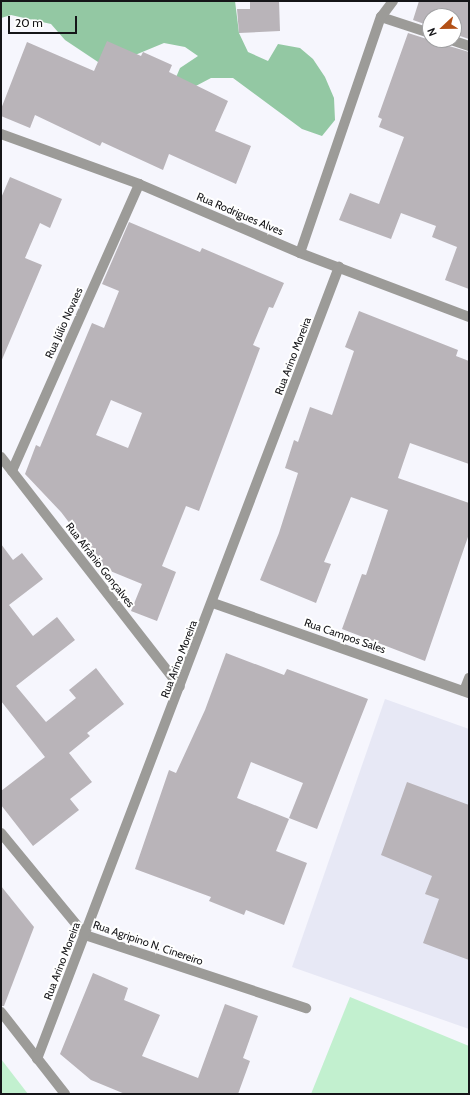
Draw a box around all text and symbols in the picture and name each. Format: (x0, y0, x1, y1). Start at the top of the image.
scale bar (10, 8, 79, 34)
north arrow (422, 8, 462, 48)
text: 20 m (15, 15, 43, 30)
text: N (424, 26, 440, 38)
street label: Rua Rodrigues Alves (195, 190, 285, 238)
street label: Rua Júlio Novaes (42, 285, 86, 361)
street label: Rua Arino Moreira (272, 315, 314, 397)
street label: Rua Afrânio Gonçalves (63, 520, 137, 610)
street label: Rua Campos Sales (302, 616, 388, 656)
street label: Rua Arino Moreira (158, 618, 200, 700)
street label: Rua Agripino N. Cinereiro (91, 918, 205, 968)
street label: Rua Arino Moreira (41, 920, 83, 1002)

